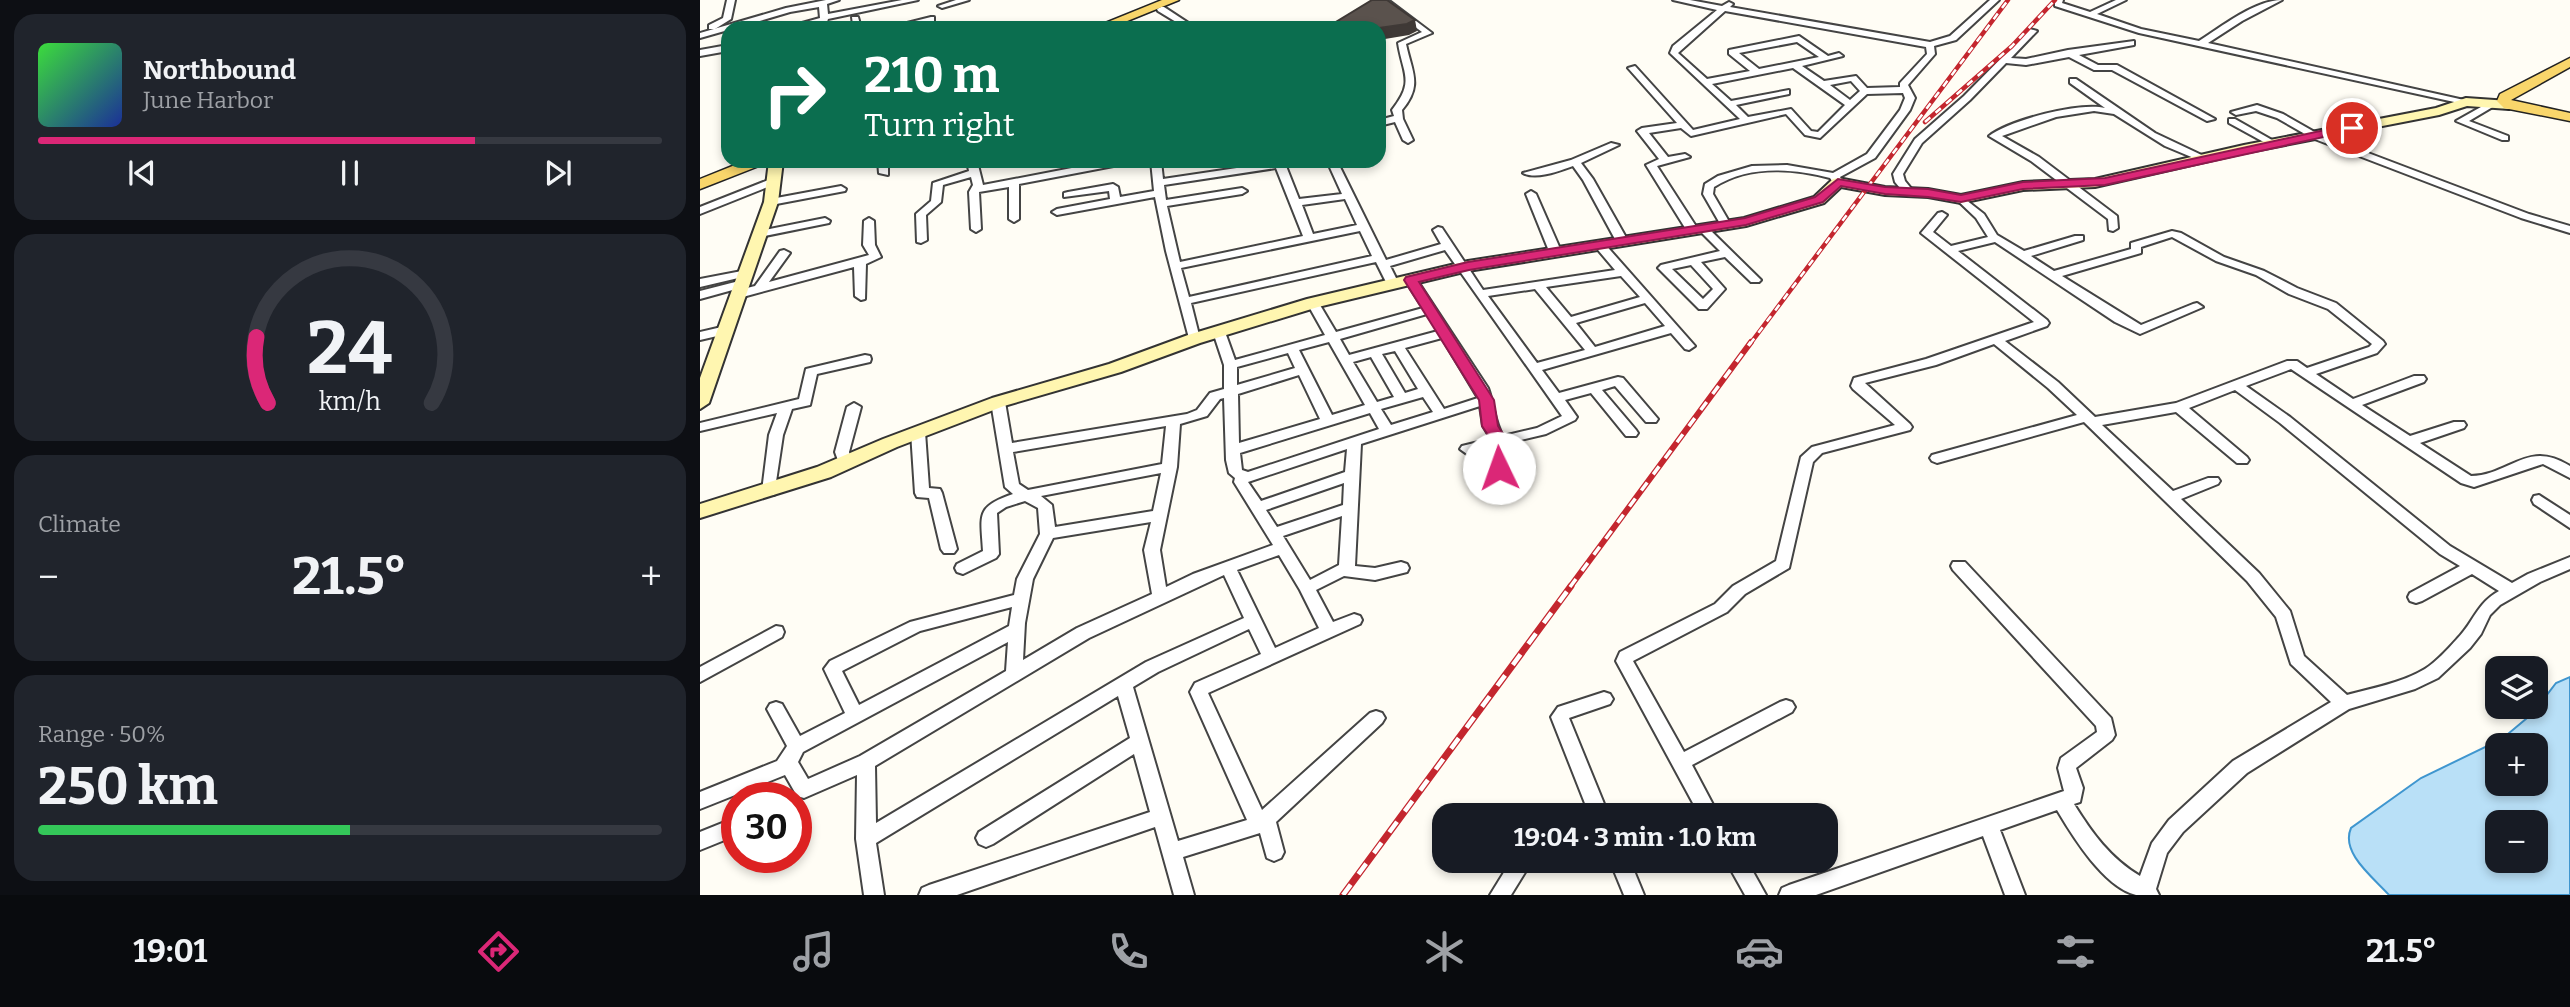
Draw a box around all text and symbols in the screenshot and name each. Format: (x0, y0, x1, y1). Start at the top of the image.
text: 210 m (864, 46, 999, 105)
icon: right (749, 49, 840, 140)
text: Northbound (143, 55, 296, 86)
text: June Harbor (143, 86, 273, 114)
pin (2322, 98, 2382, 158)
text: Turn right (864, 106, 1015, 144)
icon: arrive (2333, 109, 2371, 147)
icon: previous (123, 154, 161, 192)
icon: pause (331, 154, 369, 192)
icon: next (539, 154, 577, 192)
text: 24 (307, 306, 393, 393)
text: km/h (319, 387, 381, 417)
position arrow (1462, 431, 1536, 505)
text: Climate (38, 510, 121, 538)
text: 21.5° (292, 545, 407, 608)
text: − (38, 554, 59, 600)
text: + (640, 554, 662, 600)
map controls (2485, 656, 2548, 873)
button: layers (2485, 656, 2548, 719)
text: Range · 50% (38, 720, 166, 748)
button: + (2485, 733, 2548, 796)
text: 250 km (38, 755, 218, 818)
speed limit sign: 30 (721, 782, 812, 873)
button: − (2485, 810, 2548, 873)
text: 19:04 · 3 min · 1.0 km (1514, 822, 1756, 853)
icon: directions (474, 927, 523, 976)
icon: music (789, 927, 838, 976)
icon: phone (1104, 927, 1153, 976)
icon: climate (1420, 927, 1469, 976)
icon: car (1735, 927, 1784, 976)
icon: filters (2051, 927, 2100, 976)
text: 19:01 (133, 932, 207, 970)
text: 21.5° (2366, 932, 2437, 970)

